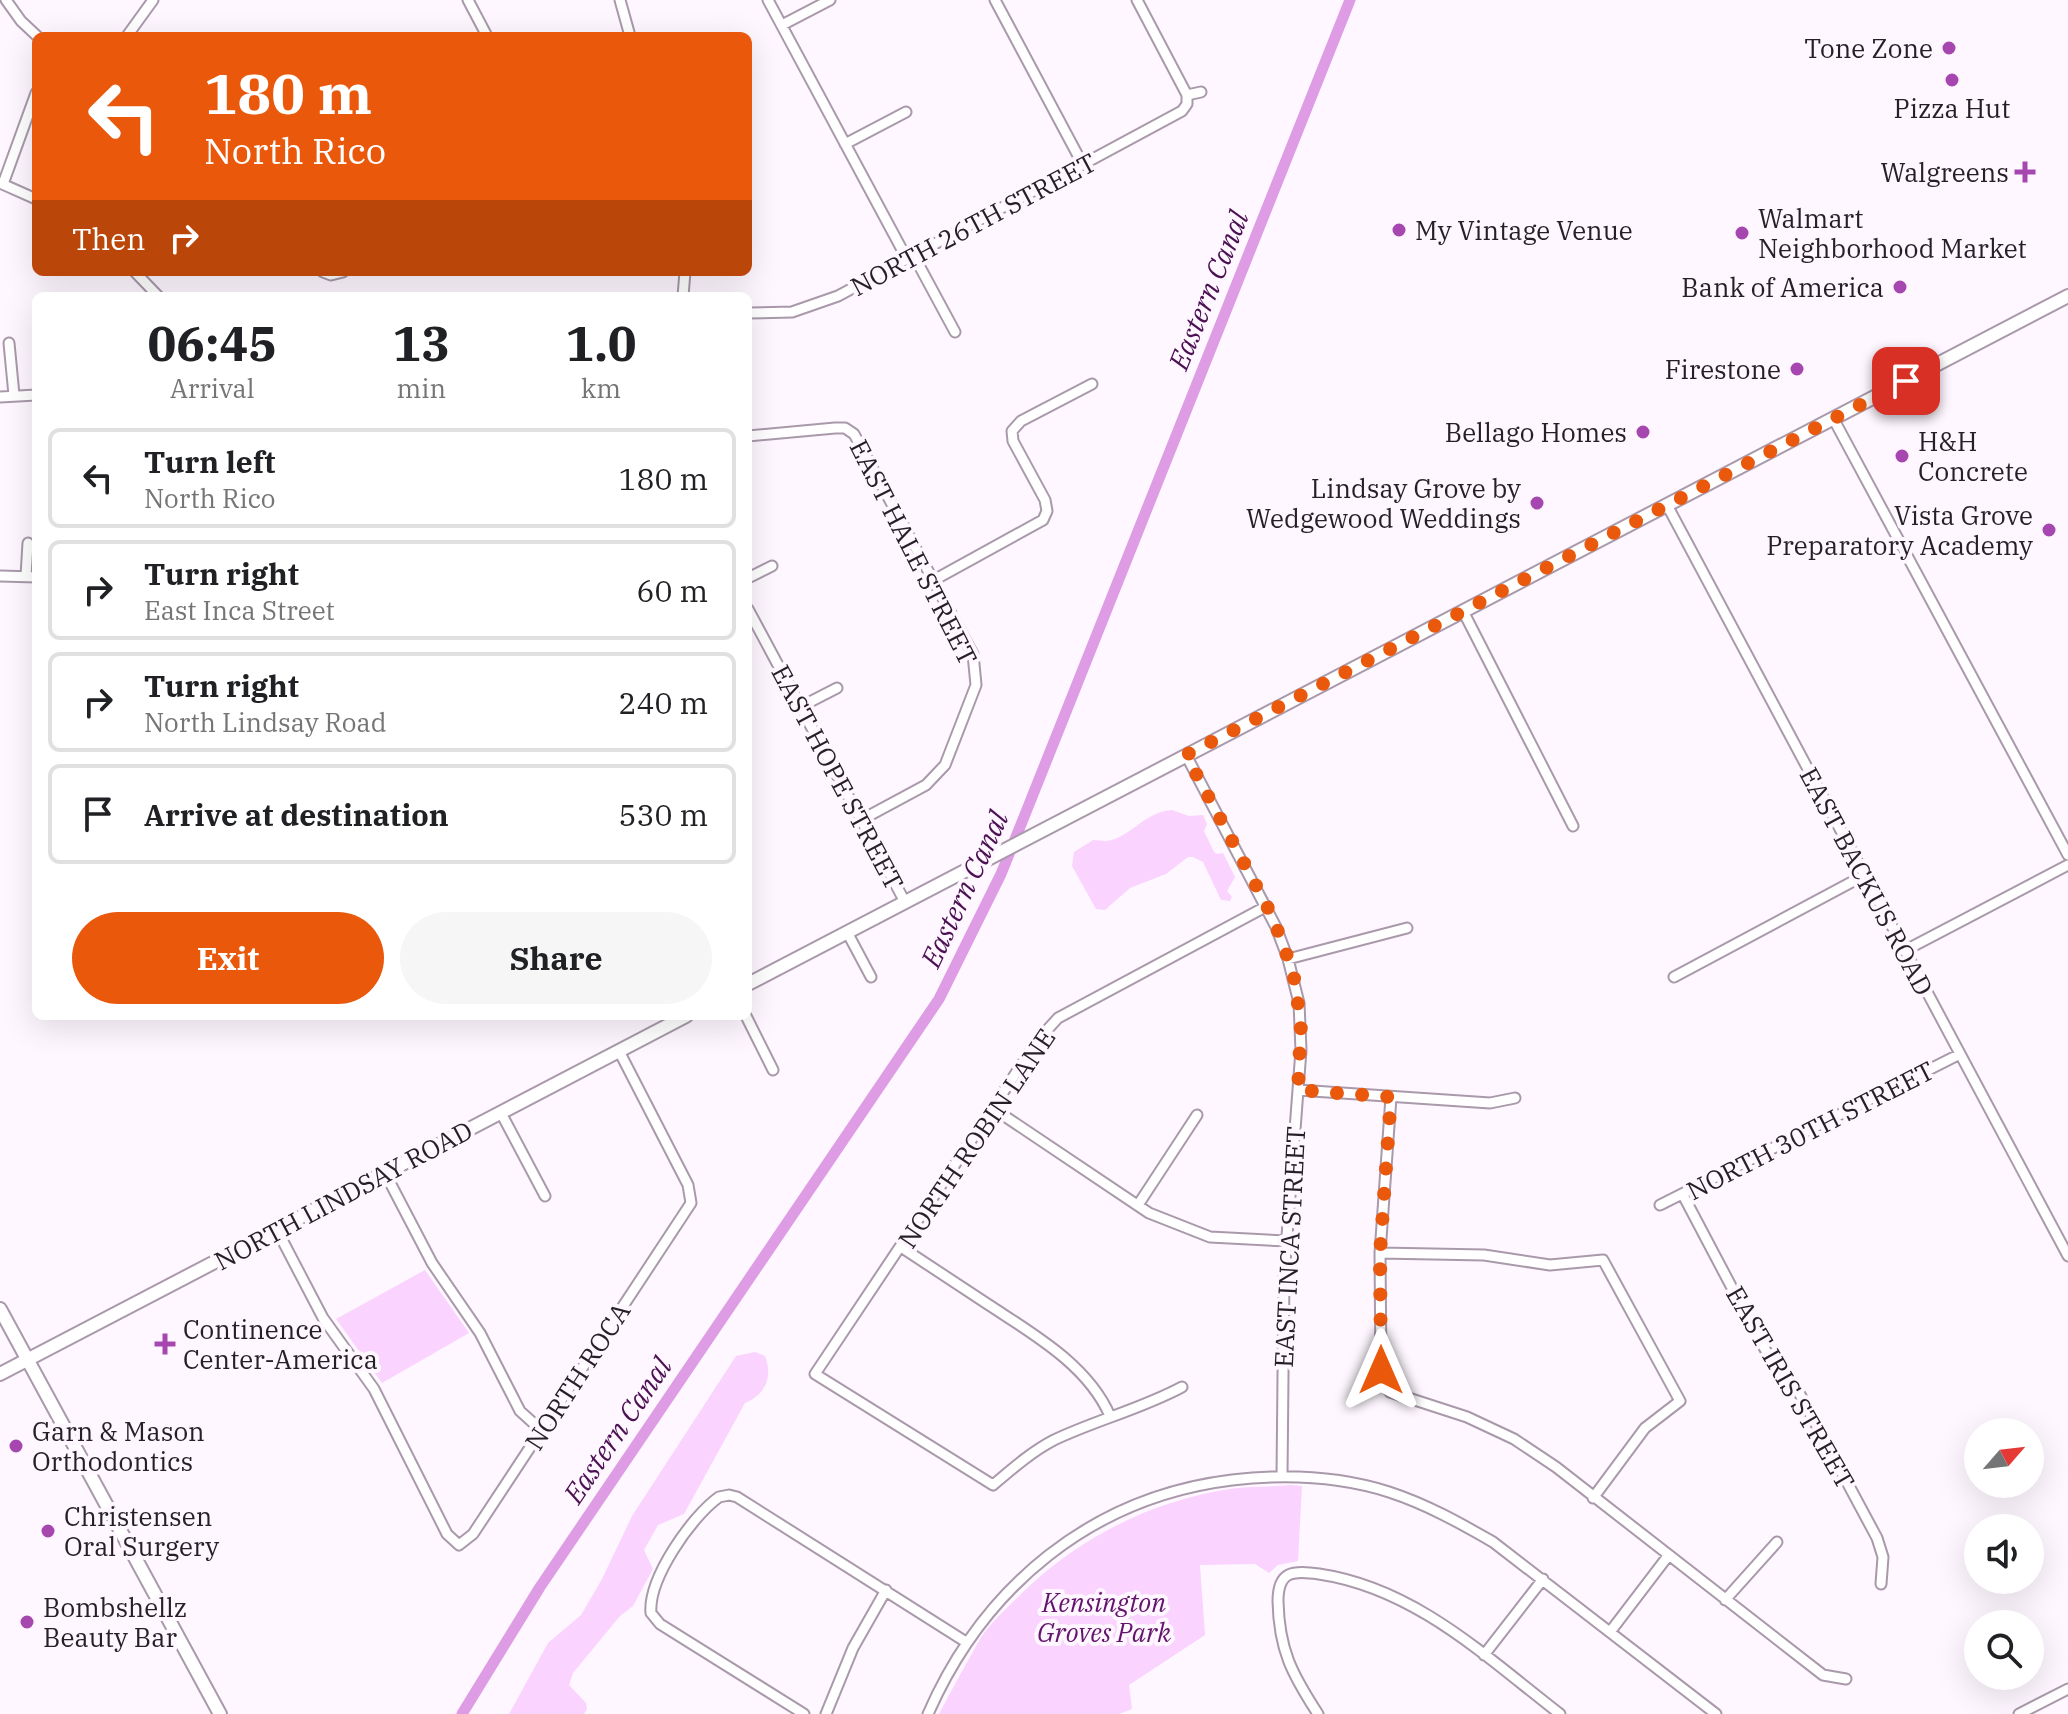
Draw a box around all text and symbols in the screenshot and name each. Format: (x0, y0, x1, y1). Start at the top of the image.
place label: Tone Zone (1804, 31, 1933, 65)
marker: Tone Zone (1940, 39, 1958, 57)
text: 180 m (204, 57, 372, 129)
icon: left (72, 64, 176, 168)
marker: Pizza Hut (1943, 71, 1961, 89)
place label: Pizza Hut (1894, 91, 2010, 125)
text: North Rico (204, 127, 386, 174)
street label: NORTH 26TH STREET (844, 145, 1102, 303)
place label: Walgreens (1881, 155, 2009, 189)
marker: Walgreens (2016, 163, 2034, 181)
place label: Walmart Neighborhood Market (1758, 201, 2027, 265)
water label: Eastern Canal (1159, 204, 1257, 376)
place label: My Vintage Venue (1415, 213, 1633, 247)
icon: right (162, 216, 206, 260)
text: Then (72, 219, 146, 258)
marker: My Vintage Venue (1390, 221, 1408, 239)
marker: Walmart Neighborhood Market (1733, 224, 1751, 242)
place label: Bank of America (1681, 270, 1884, 304)
marker: Bank of America (1891, 278, 1909, 296)
text: 06:45 (147, 312, 277, 374)
text: 13 (393, 312, 450, 374)
text: 1.0 (565, 312, 637, 374)
pin (1872, 347, 1940, 415)
place label: Firestone (1665, 352, 1781, 386)
icon: arrive (1884, 359, 1928, 403)
marker: Firestone (1788, 360, 1806, 378)
text: Arrival (170, 371, 255, 405)
text: min (397, 371, 446, 405)
text: km (581, 371, 621, 405)
place label: Bellago Homes (1445, 415, 1627, 449)
marker: Bellago Homes (1634, 423, 1652, 441)
place label: H&H Concrete (1918, 424, 2028, 488)
street label: EAST HALE STREET (842, 434, 986, 670)
text: Turn left (144, 442, 276, 481)
marker: H&H Concrete (1893, 447, 1911, 465)
icon: left (76, 456, 120, 500)
text: 180 m (618, 459, 708, 498)
place label: Lindsay Grove by Wedgewood Weddings (1246, 471, 1521, 535)
text: North Rico (144, 481, 275, 515)
marker: Lindsay Grove by Wedgewood Weddings (1528, 494, 1546, 512)
place label: Vista Grove Preparatory Academy (1766, 498, 2033, 562)
marker: Vista Grove Preparatory Academy (2040, 521, 2058, 539)
text: Turn right (144, 554, 299, 593)
icon: right (76, 568, 120, 612)
text: 60 m (636, 571, 708, 610)
text: East Inca Street (144, 593, 335, 627)
street label: EAST HOPE STREET (764, 659, 912, 895)
text: Turn right (144, 666, 299, 705)
icon: right (76, 680, 120, 724)
text: 240 m (618, 683, 708, 722)
text: North Lindsay Road (144, 705, 387, 739)
street label: EAST BACKUS ROAD (1792, 761, 1942, 1001)
icon: arrive (76, 792, 120, 836)
text: Arrive at destination (144, 795, 449, 834)
text: 530 m (618, 795, 708, 834)
water label: Eastern Canal (911, 804, 1017, 974)
button: Exit (72, 912, 384, 1004)
button: Share (400, 912, 712, 1004)
street label: NORTH ROBIN LANE (890, 1022, 1062, 1254)
street label: NORTH 30TH STREET (1680, 1053, 1940, 1207)
street label: NORTH LINDSAY ROAD (208, 1113, 478, 1277)
street label: EAST INCA STREET (1266, 1125, 1312, 1369)
street label: EAST IRIS STREET (1719, 1279, 1863, 1495)
street label: NORTH ROCA (517, 1296, 638, 1456)
place label: Continence Center-America (183, 1312, 378, 1376)
position arrow (1339, 1328, 1423, 1412)
marker: Continence Center-America (154, 1333, 176, 1355)
water label: Eastern Canal (554, 1349, 680, 1511)
place label: Garn & Mason Orthodontics (32, 1414, 205, 1478)
north arrow (1964, 1418, 2044, 1498)
map controls (1964, 1418, 2044, 1690)
marker: Garn & Mason Orthodontics (7, 1437, 25, 1455)
place label: Christensen Oral Surgery (64, 1499, 219, 1563)
button: sound (1964, 1514, 2044, 1594)
marker: Christensen Oral Surgery (39, 1522, 57, 1540)
park label: Kensington Groves Park (1037, 1585, 1171, 1649)
place label: Bombshellz Beauty Bar (43, 1590, 187, 1654)
button: search (1964, 1610, 2044, 1690)
marker: Bombshellz Beauty Bar (18, 1613, 36, 1631)

